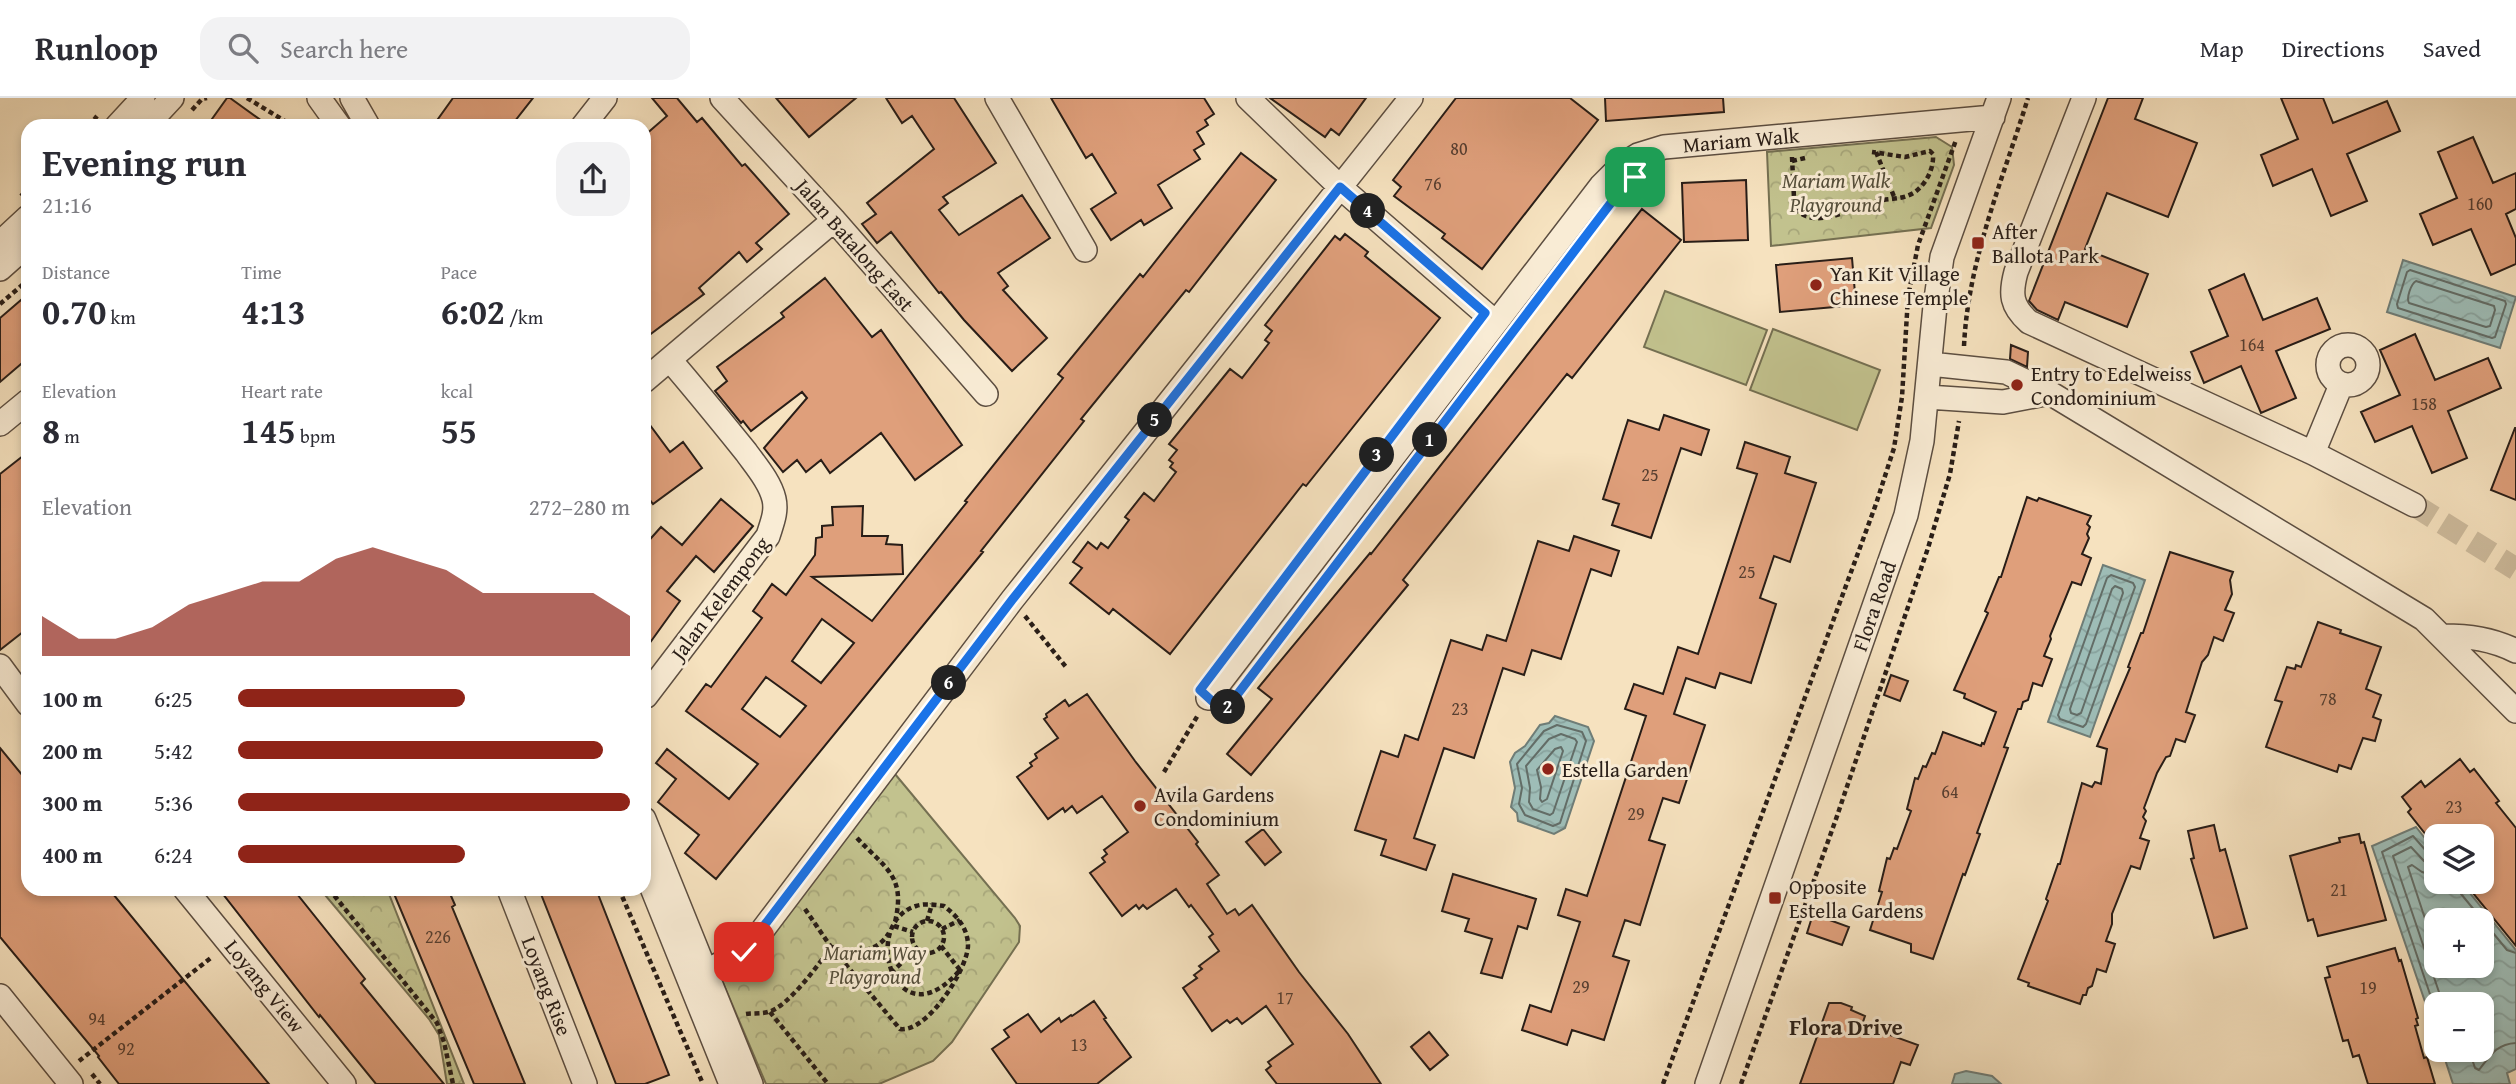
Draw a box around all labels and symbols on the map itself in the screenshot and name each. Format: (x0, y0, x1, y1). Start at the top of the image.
street label: Mariam Walk (1681, 119, 1801, 161)
house number: 80 (1450, 135, 1468, 162)
pin (1605, 147, 1665, 207)
park label: Mariam Walk Playground (1782, 165, 1890, 220)
street label: Jalan Batalong East (786, 169, 922, 319)
house number: 76 (1424, 170, 1442, 197)
house number: 160 (2467, 190, 2493, 217)
pin: 4 (1350, 194, 1386, 228)
place label: After Ballota Park (1992, 216, 2099, 271)
marker: After Ballota Park (1970, 235, 1986, 251)
place label: Yan Kit Village Chinese Temple (1830, 258, 1969, 313)
marker: Yan Kit Village Chinese Temple (1808, 277, 1824, 293)
house number: 164 (2239, 331, 2265, 358)
place label: Entry to Edelweiss Condominium (2031, 358, 2192, 413)
marker: Entry to Edelweiss Condominium (2009, 377, 2025, 393)
house number: 158 (2411, 390, 2437, 417)
pin: 5 (1138, 402, 1172, 438)
pin: 1 (1412, 422, 1448, 458)
pin: 3 (1360, 438, 1394, 472)
house number: 25 (1641, 461, 1659, 488)
street label: Jalan Kelempong (661, 529, 777, 669)
street label: Flora Road (1844, 556, 1904, 655)
house number: 25 (1738, 558, 1756, 585)
pin: 6 (932, 666, 967, 700)
house number: 78 (2319, 685, 2337, 712)
pin: 2 (1210, 690, 1246, 724)
house number: 23 (1451, 695, 1469, 722)
place label: Estella Garden (1562, 754, 1688, 785)
marker: Estella Garden (1540, 761, 1556, 777)
house number: 64 (1941, 778, 1959, 805)
place label: Avila Gardens Condominium (1154, 779, 1279, 834)
house number: 23 (2445, 793, 2463, 820)
marker: Avila Gardens Condominium (1132, 798, 1148, 814)
house number: 29 (1627, 800, 1645, 827)
place label: Opposite Estella Gardens (1789, 871, 1924, 926)
house number: 21 (2330, 876, 2348, 903)
marker: Opposite Estella Gardens (1767, 890, 1783, 906)
pin (714, 922, 774, 982)
house number: 226 (425, 923, 451, 950)
street label: Loyang Rise (514, 932, 580, 1040)
street label: Loyang View (218, 933, 312, 1039)
park label: Mariam Way Playground (823, 937, 927, 992)
house number: 29 (1572, 973, 1590, 1000)
house number: 19 (2359, 974, 2377, 1001)
house number: 17 (1276, 984, 1294, 1011)
house number: 94 (88, 1005, 106, 1032)
district label: Flora Drive (1789, 1010, 1903, 1043)
house number: 13 (1070, 1031, 1088, 1058)
house number: 92 (117, 1035, 135, 1062)

